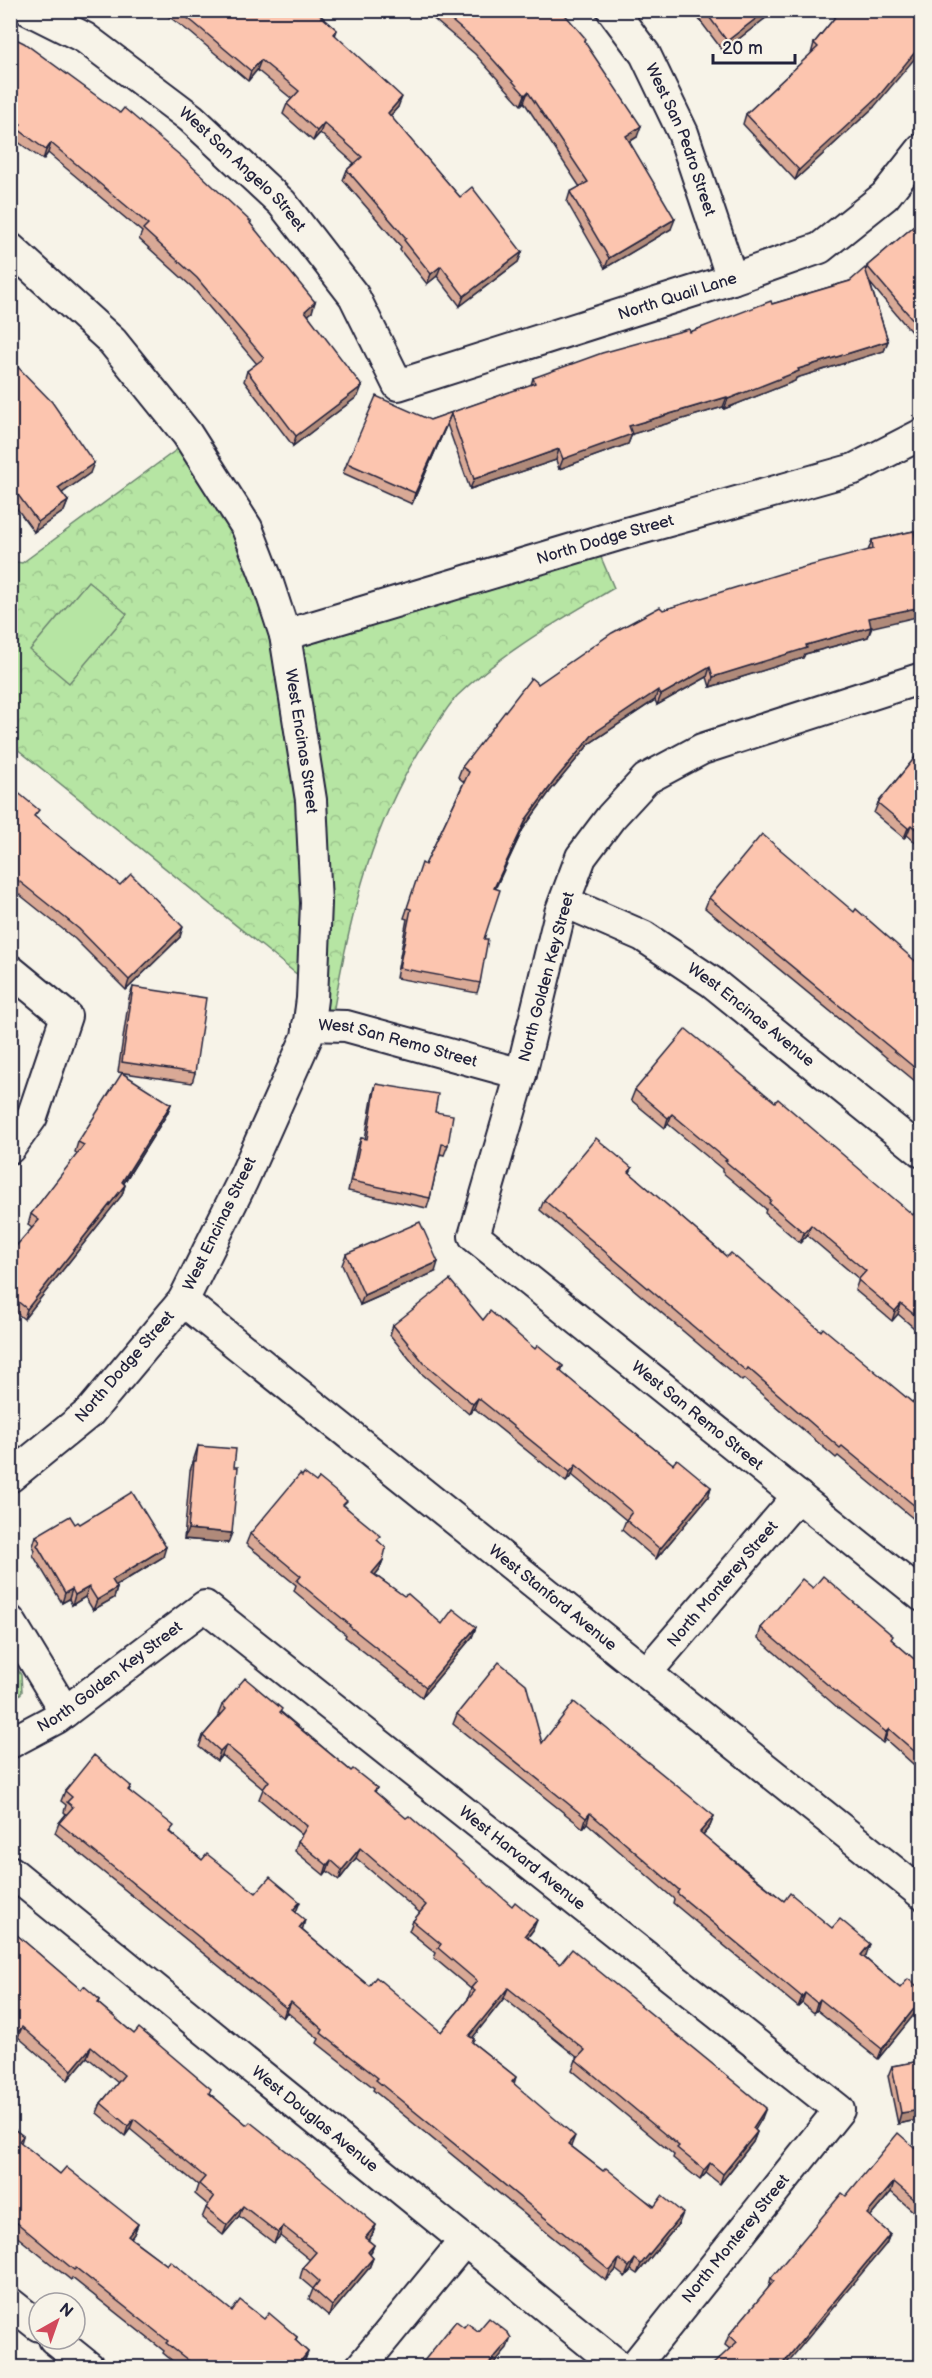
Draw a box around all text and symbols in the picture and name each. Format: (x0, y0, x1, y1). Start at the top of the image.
scale bar (713, 27, 796, 65)
text: 20 m (722, 38, 763, 59)
street label: West San Pedro Street (641, 60, 720, 218)
street label: West San Angelo Street (175, 103, 310, 235)
street label: North Quail Lane (616, 268, 740, 324)
street label: North Dodge Street (534, 511, 676, 569)
street label: West Encinas Street (281, 667, 321, 814)
street label: North Golden Key Street (515, 890, 579, 1064)
street label: West Encinas Avenue (684, 959, 819, 1071)
street label: West San Remo Street (318, 1016, 479, 1071)
street label: West Encinas Street (179, 1154, 261, 1294)
street label: North Dodge Street (71, 1307, 179, 1427)
street label: West San Remo Street (628, 1357, 767, 1474)
street label: North Monterey Street (663, 1517, 782, 1651)
street label: West Stanford Avenue (485, 1541, 621, 1655)
street label: North Golden Key Street (34, 1617, 186, 1736)
street label: West Harvard Avenue (455, 1802, 590, 1914)
street label: West Douglas Avenue (248, 2062, 382, 2176)
street label: North Monterey Street (678, 2171, 794, 2307)
north arrow (27, 2291, 87, 2351)
text: N (55, 2300, 76, 2322)

